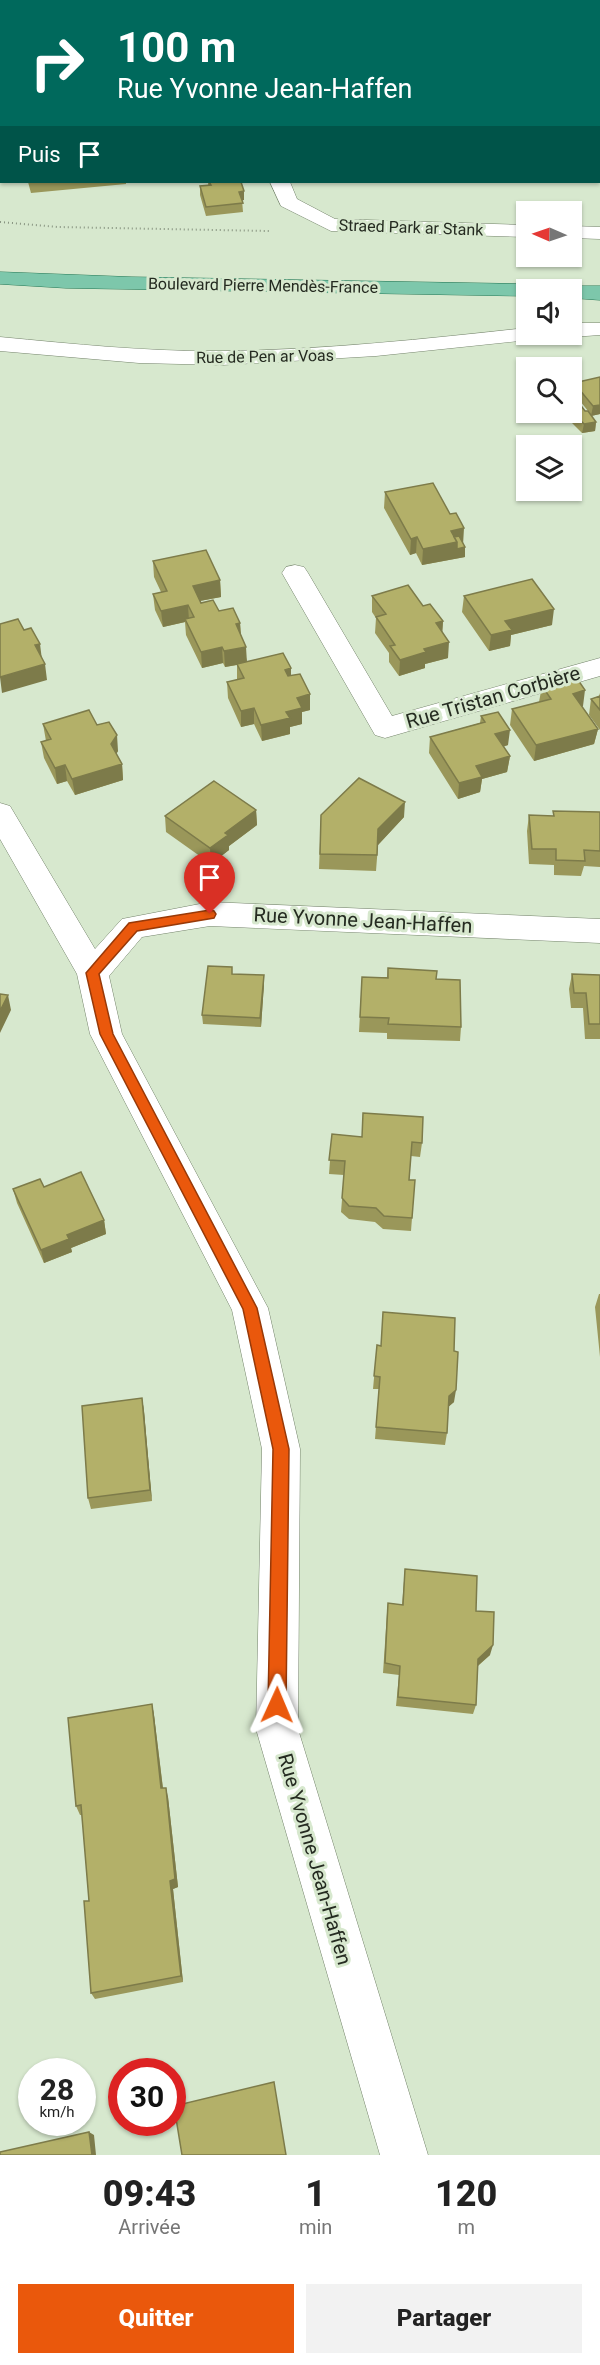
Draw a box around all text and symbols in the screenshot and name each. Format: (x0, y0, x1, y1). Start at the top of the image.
text: 100 m (117, 23, 236, 72)
icon: right (18, 24, 96, 102)
text: Rue Yvonne Jean-Haffen (117, 73, 413, 105)
icon: arrive (73, 138, 106, 171)
text: Puis (18, 142, 61, 167)
north arrow (516, 201, 582, 267)
map controls (516, 201, 582, 501)
street label: Straed Park ar Stank (338, 215, 485, 240)
street label: Boulevard Pierre Mendès-France (148, 274, 378, 297)
button: sound (516, 279, 582, 345)
street label: Rue de Pen ar Voas (196, 346, 334, 367)
button: search (516, 357, 582, 423)
button: layers (516, 435, 582, 501)
street label: Rue Tristan Corbière (403, 661, 583, 733)
pin (184, 852, 235, 914)
icon: arrive (193, 861, 226, 894)
street label: Rue Yvonne Jean-Haffen (253, 902, 473, 938)
position arrow (245, 1673, 309, 1737)
street label: Rue Yvonne Jean-Haffen (273, 1750, 357, 1968)
speed limit sign: 30 (108, 2058, 186, 2136)
text: 28 (40, 2072, 74, 2107)
text: km/h (39, 2103, 75, 2121)
text: 09:43 (103, 2173, 196, 2215)
text: 1 (305, 2173, 326, 2215)
text: 120 (435, 2173, 497, 2215)
text: Arrivée (118, 2215, 181, 2239)
text: min (299, 2215, 332, 2239)
text: m (457, 2215, 475, 2239)
button: Quitter (18, 2284, 294, 2353)
button: Partager (306, 2284, 582, 2353)

